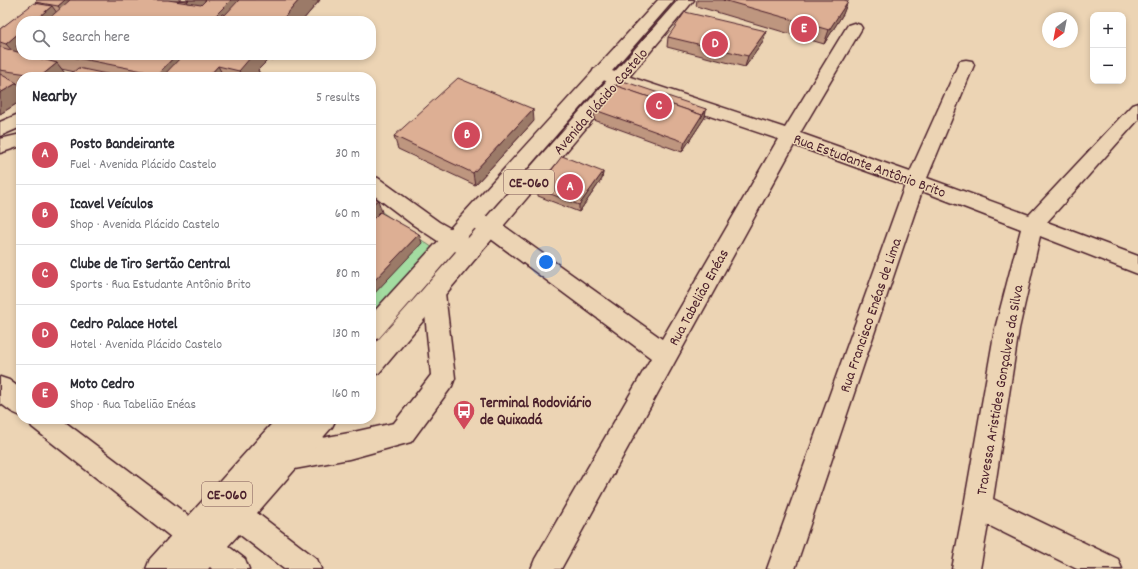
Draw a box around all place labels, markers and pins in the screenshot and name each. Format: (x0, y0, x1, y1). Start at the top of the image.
pin: E (791, 14, 817, 44)
pin: D (702, 29, 728, 59)
pin: C (646, 91, 672, 121)
pin: B (454, 120, 480, 150)
pin: A (557, 172, 583, 202)
place label: Terminal Rodoviário de Quixadá (480, 393, 592, 432)
bus stop icon: Terminal Rodoviário de Quixadá (451, 398, 477, 431)

